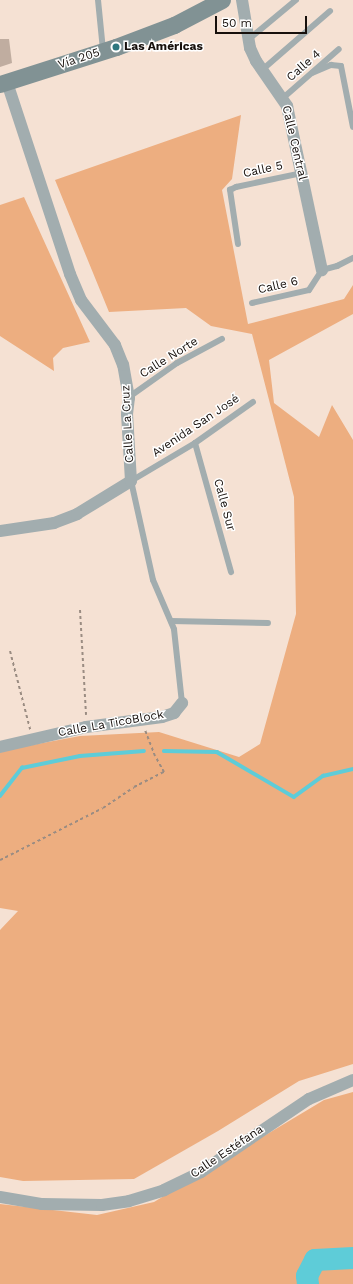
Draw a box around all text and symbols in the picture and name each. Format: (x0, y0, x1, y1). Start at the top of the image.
scale bar (217, 8, 309, 34)
text: 50 m (222, 16, 252, 30)
place label: Las Américas (124, 40, 203, 54)
marker: Las Américas (111, 42, 121, 52)
street label: Vía 205 (56, 45, 102, 73)
street label: Calle 4 (284, 47, 324, 85)
street label: Calle Central (278, 104, 310, 182)
street label: Calle 5 (242, 159, 284, 181)
street label: Calle 6 (257, 274, 299, 298)
street label: Calle Norte (137, 334, 201, 382)
street label: Calle La Cruz (119, 384, 137, 464)
street label: Avenida San José (149, 391, 243, 461)
street label: Calle Sur (210, 477, 238, 533)
street label: Calle La TicoBlock (57, 708, 165, 740)
street label: Calle Estéfana (188, 1122, 266, 1182)

